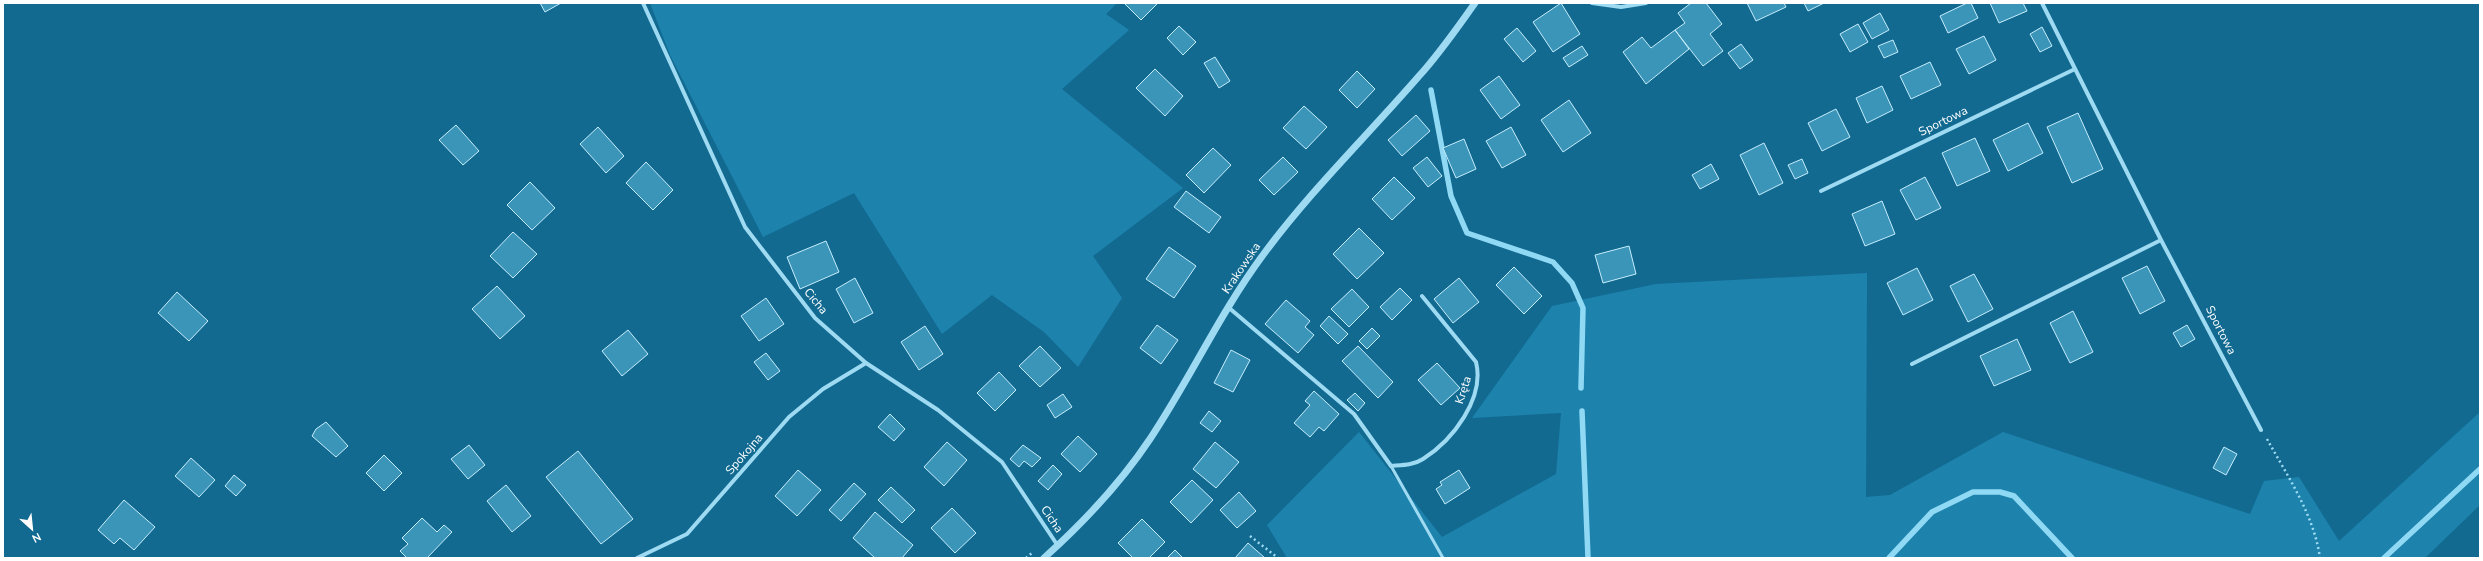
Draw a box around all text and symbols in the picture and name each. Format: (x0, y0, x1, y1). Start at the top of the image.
street label: Sportowa (1916, 102, 1970, 140)
street label: Krakowska (1218, 239, 1264, 297)
street label: Cicha (800, 285, 832, 317)
street label: Sportowa (2202, 303, 2240, 357)
street label: Kręta (1451, 374, 1475, 406)
street label: Spokojna (722, 430, 766, 478)
street label: Cicha (1037, 502, 1067, 536)
north arrow (12, 509, 52, 549)
text: N (29, 529, 43, 546)

